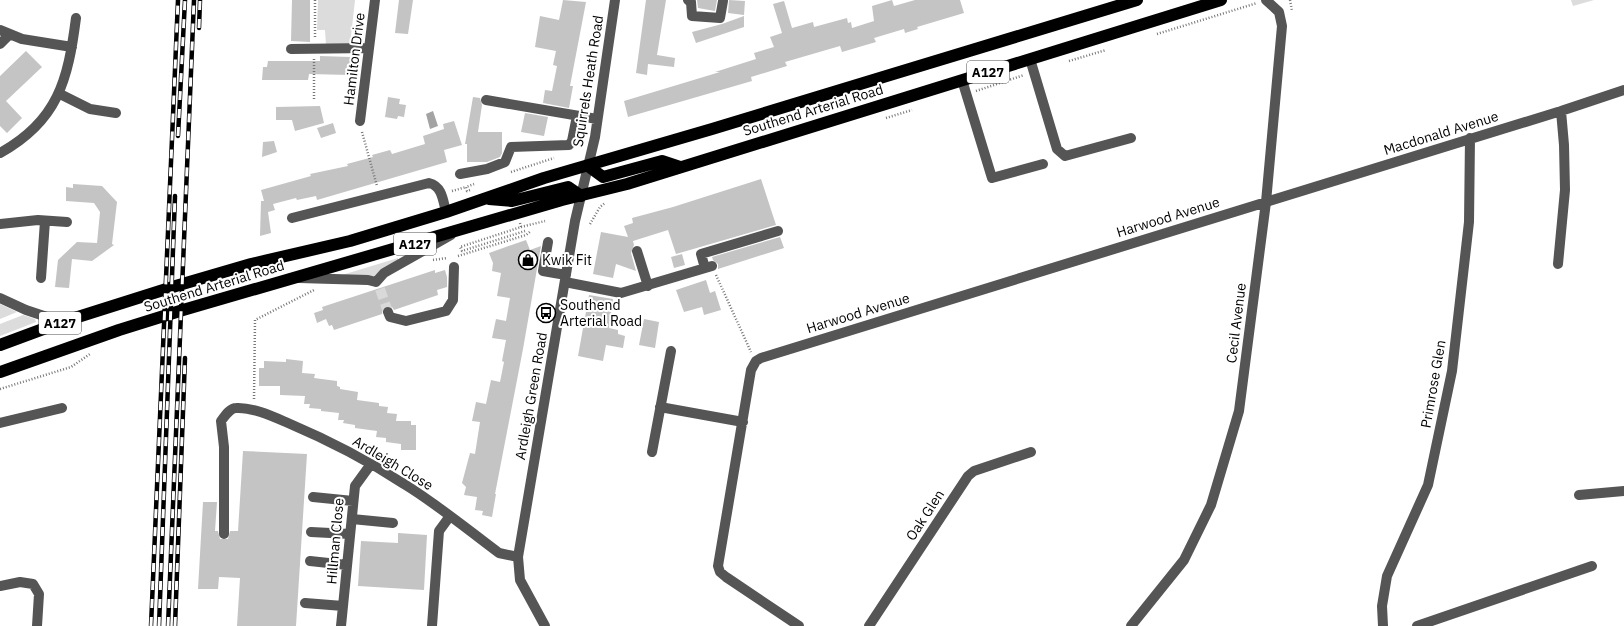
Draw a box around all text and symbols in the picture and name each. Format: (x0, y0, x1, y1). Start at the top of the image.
street label: Hamilton Drive (339, 11, 369, 106)
street label: Squirrels Heath Road (569, 14, 607, 148)
road number: A127 (967, 61, 1009, 83)
street label: Southend Arterial Road (741, 80, 885, 140)
street label: Macdonald Avenue (1381, 107, 1501, 159)
street label: Harwood Avenue (1114, 193, 1222, 241)
road number: A127 (394, 233, 436, 255)
shop icon: Kwik Fit (517, 249, 539, 271)
place label: Kwik Fit (542, 251, 592, 269)
street label: Southend Arterial Road (142, 256, 286, 316)
street label: Cecil Avenue (1222, 282, 1250, 364)
street label: Harwood Avenue (804, 289, 912, 337)
place label: Southend Arterial Road (560, 296, 642, 330)
bus stop icon: Southend Arterial Road (535, 302, 557, 324)
road number: A127 (39, 312, 81, 334)
street label: Ardleigh Green Road (511, 331, 551, 461)
street label: Primrose Glen (1416, 339, 1450, 429)
street label: Ardleigh Close (350, 432, 437, 494)
street label: Oak Glen (902, 486, 948, 544)
street label: Hillman Close (322, 497, 348, 585)

